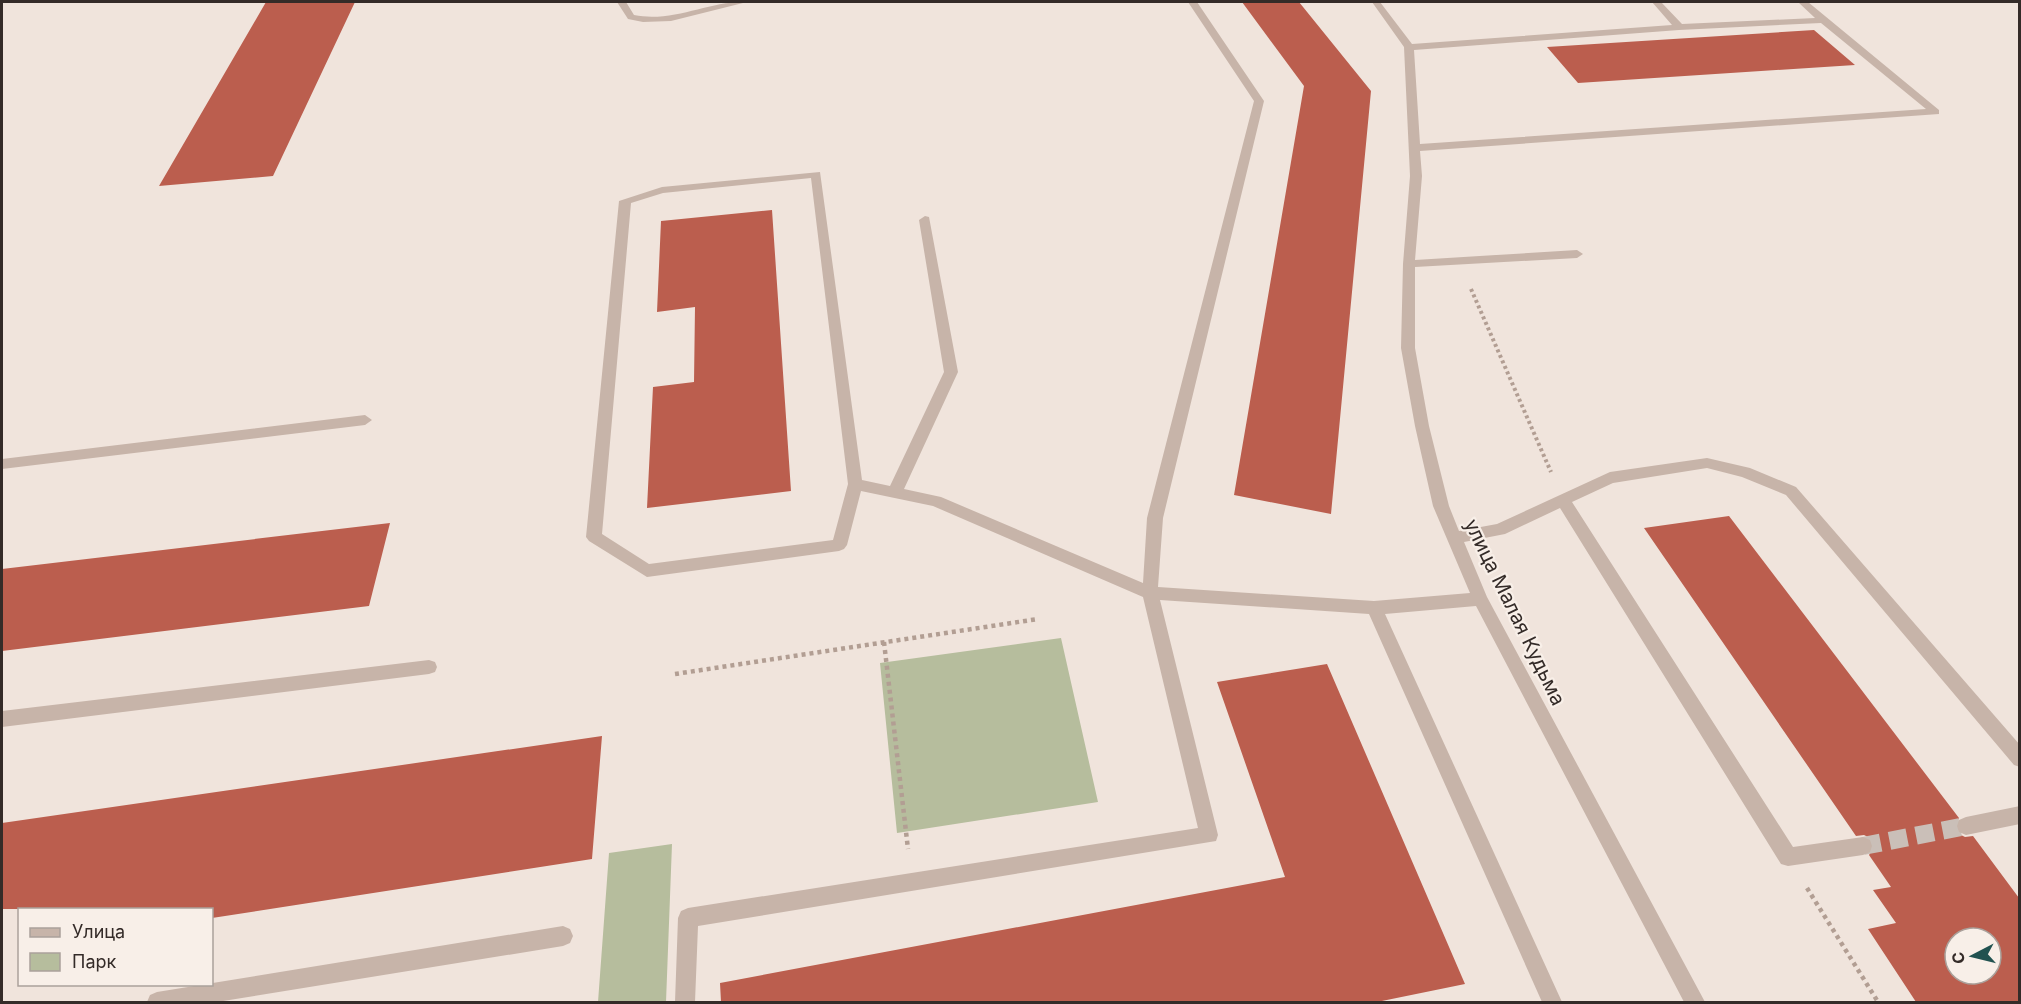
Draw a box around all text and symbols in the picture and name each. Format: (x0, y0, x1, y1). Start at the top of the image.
street label: улица Малая Кудьма (1459, 515, 1571, 709)
legend (18, 908, 213, 986)
text: Улица (72, 921, 125, 942)
north arrow (1943, 926, 2003, 986)
text: Парк (72, 951, 117, 972)
text: С (1947, 951, 1969, 965)

